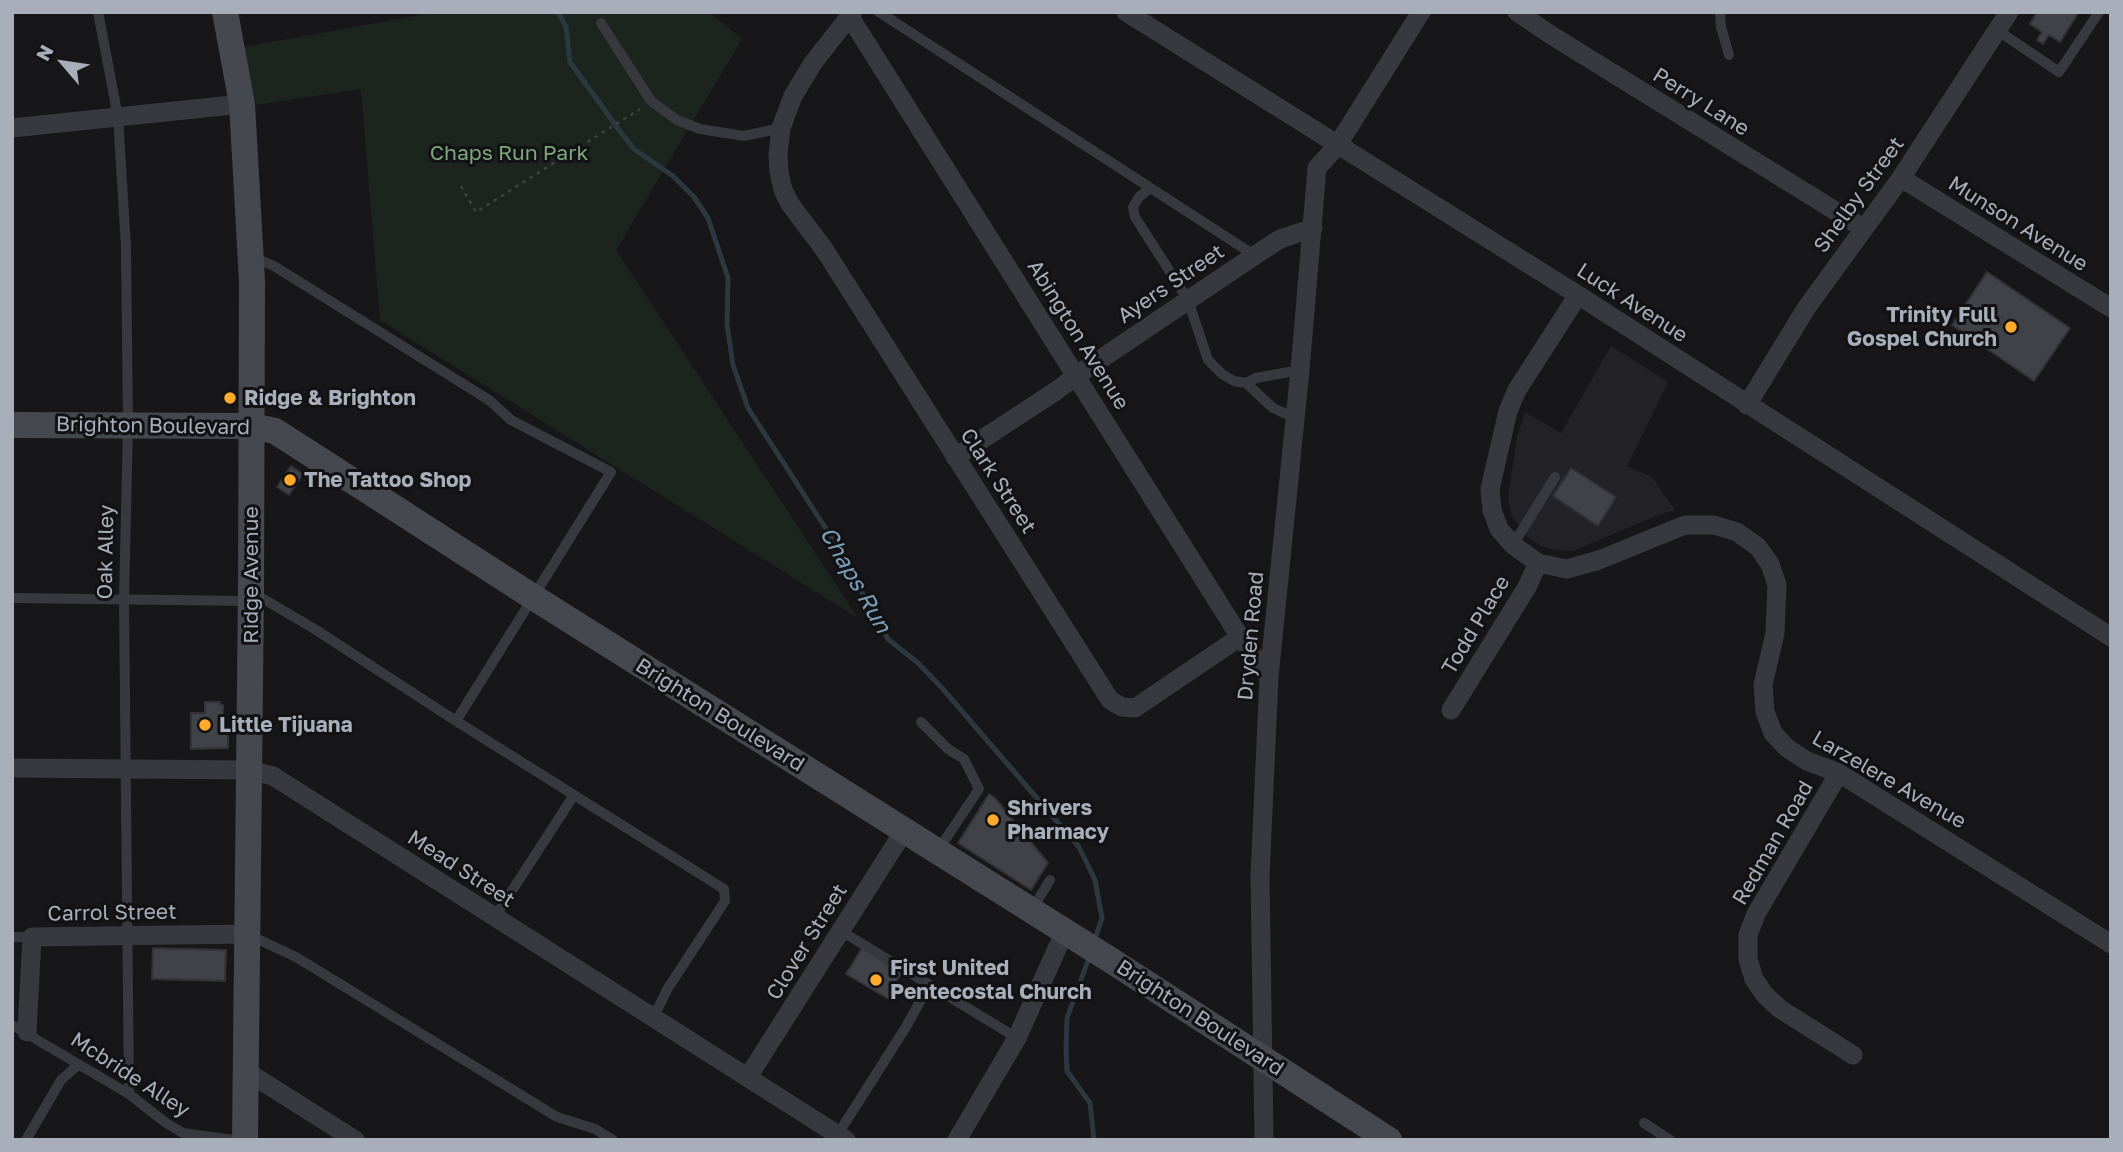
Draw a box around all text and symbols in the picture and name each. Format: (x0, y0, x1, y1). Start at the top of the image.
north arrow (28, 28, 98, 98)
text: N (31, 41, 58, 64)
street label: Perry Lane (1648, 62, 1754, 142)
street label: Shelby Street (1809, 132, 1909, 258)
park label: Chaps Run Park (430, 140, 588, 166)
street label: Munson Avenue (1944, 171, 2092, 277)
street label: Ayers Street (1113, 239, 1229, 329)
street label: Abington Avenue (1022, 256, 1134, 414)
street label: Luck Avenue (1572, 258, 1692, 348)
place label: Trinity Full Gospel Church (1847, 302, 1997, 352)
marker: Trinity Full Gospel Church (2003, 319, 2019, 335)
place label: Ridge & Brighton (244, 385, 416, 411)
marker: Ridge & Brighton (222, 390, 238, 406)
street label: Brighton Boulevard (56, 412, 250, 440)
street label: Clark Street (955, 424, 1041, 538)
place label: The Tattoo Shop (304, 467, 471, 493)
marker: The Tattoo Shop (282, 472, 298, 488)
street label: Oak Alley (93, 504, 119, 600)
street label: Ridge Avenue (238, 506, 264, 644)
water label: Chaps Run (814, 522, 896, 638)
street label: Dryden Road (1233, 570, 1269, 702)
street label: Todd Place (1437, 571, 1515, 679)
street label: Brighton Boulevard (631, 653, 809, 777)
place label: Little Tijuana (219, 712, 353, 738)
marker: Little Tijuana (197, 717, 213, 733)
street label: Larzelere Avenue (1808, 726, 1970, 834)
street label: Redman Road (1727, 776, 1819, 910)
place label: Shrivers Pharmacy (1007, 795, 1109, 845)
marker: Shrivers Pharmacy (985, 812, 1001, 828)
street label: Mead Street (403, 825, 519, 913)
street label: Clover Street (761, 879, 853, 1005)
street label: Carrol Street (47, 899, 177, 927)
place label: First United Pentecostal Church (890, 955, 1092, 1005)
street label: Brighton Boulevard (1112, 955, 1288, 1081)
marker: First United Pentecostal Church (868, 972, 884, 988)
street label: Mcbride Alley (66, 1027, 194, 1123)

